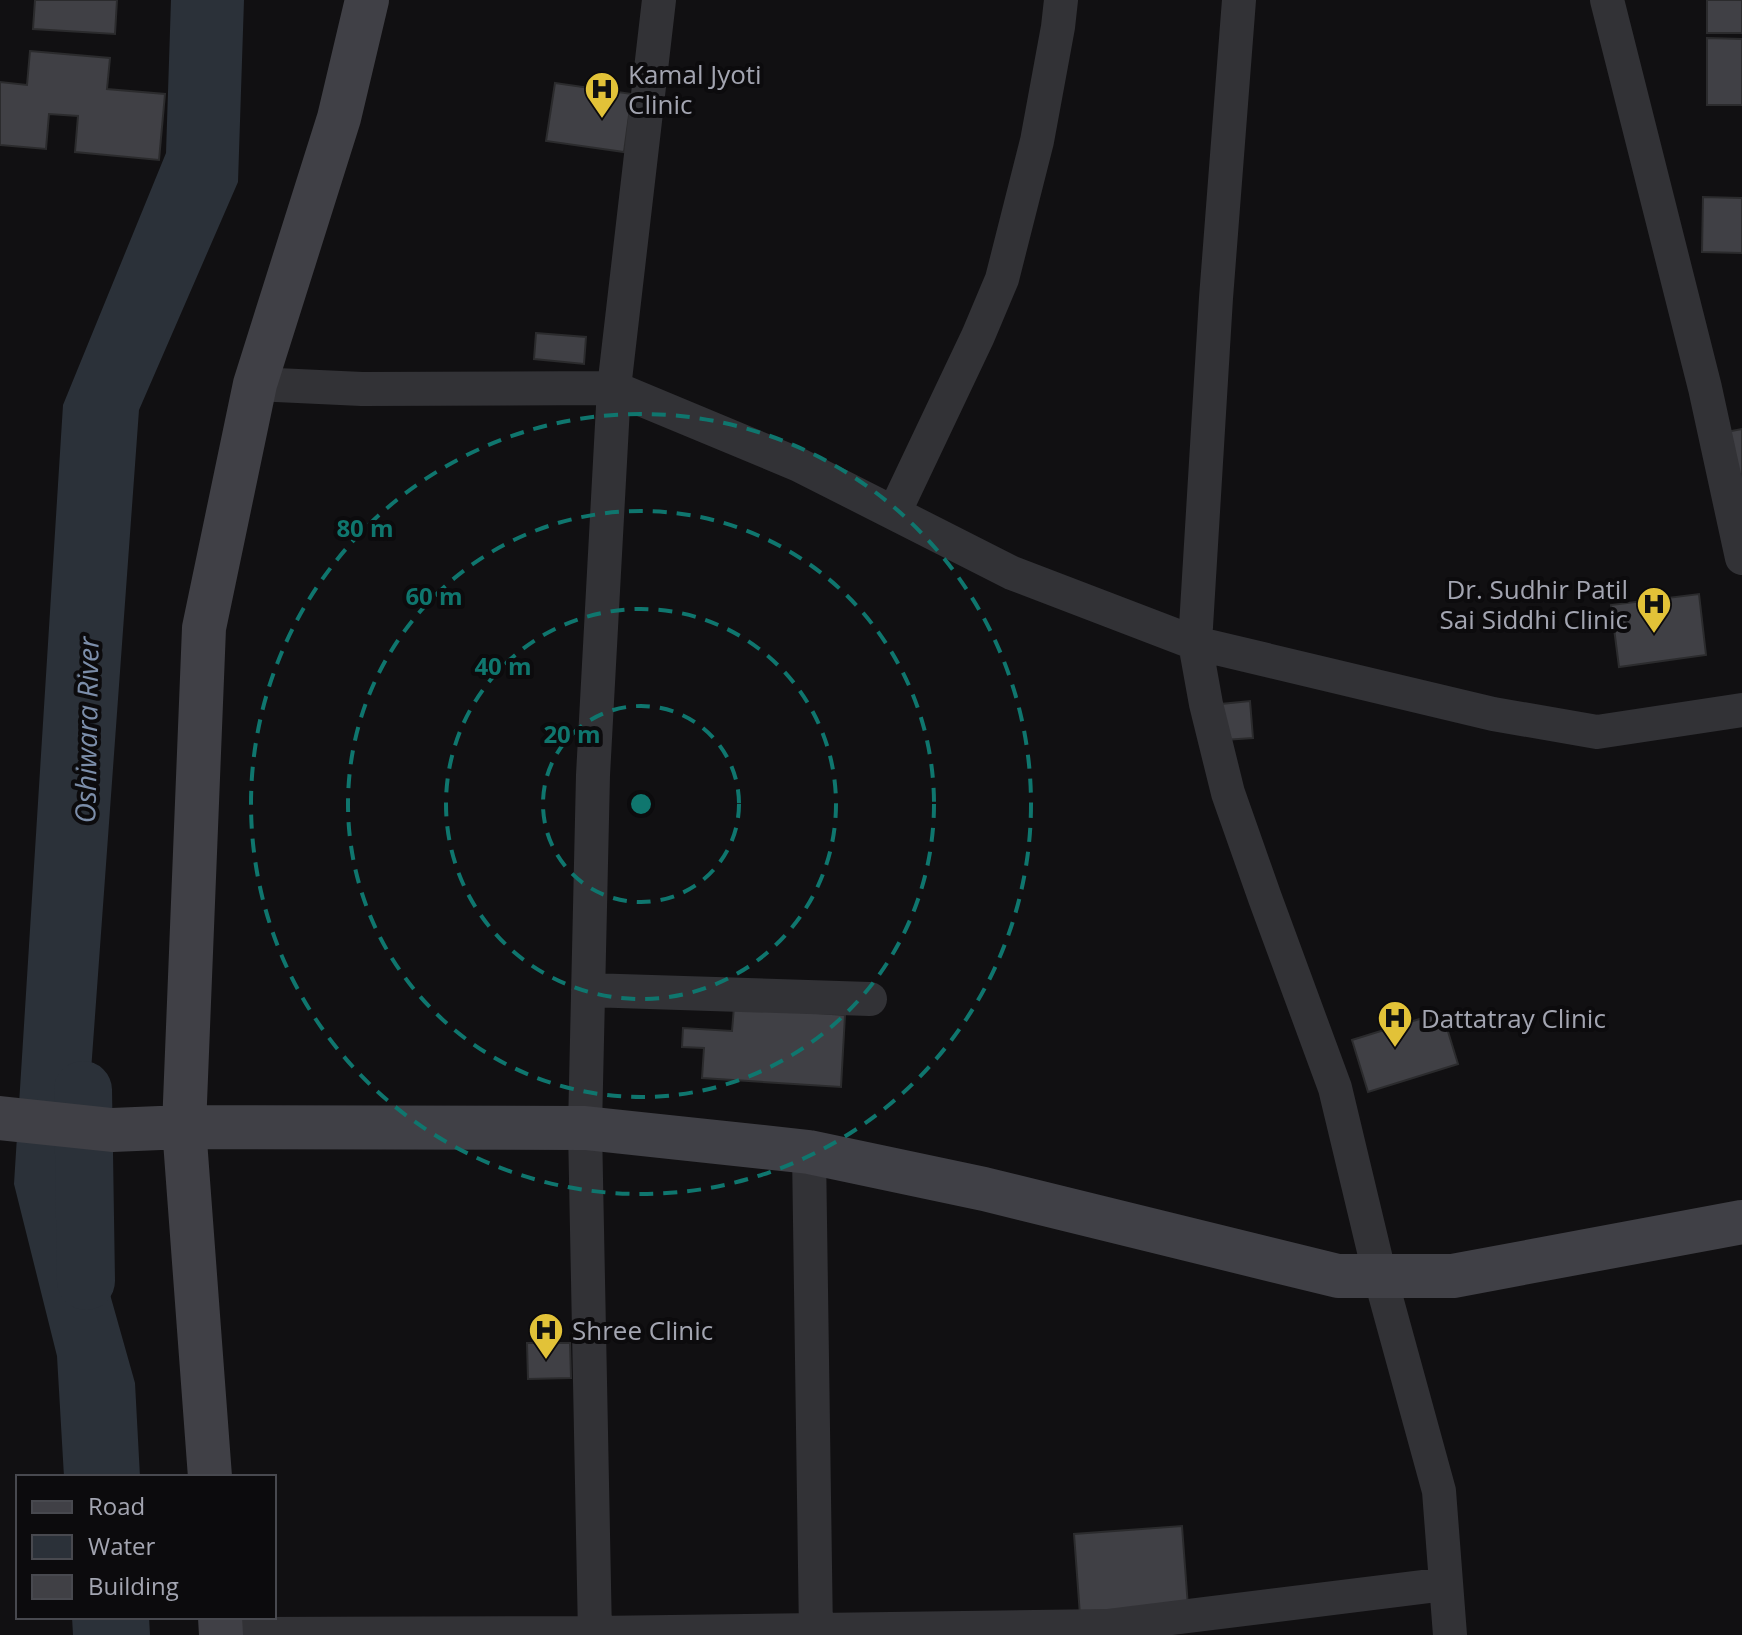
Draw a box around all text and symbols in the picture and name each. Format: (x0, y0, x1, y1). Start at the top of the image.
place label: Kamal Jyoti Clinic (628, 56, 762, 122)
hospital icon: Kamal Jyoti Clinic (583, 70, 621, 120)
text: 80 m (336, 511, 394, 544)
place label: Dr. Sudhir Patil Sai Siddhi Clinic (1440, 571, 1628, 637)
text: 60 m (405, 579, 463, 612)
hospital icon: Dr. Sudhir Patil Sai Siddhi Clinic (1635, 585, 1673, 635)
water label: Oshiwara River (65, 636, 107, 824)
text: 40 m (474, 649, 532, 682)
text: 20 m (543, 717, 601, 750)
centre of rings (627, 790, 655, 818)
hospital icon: Dattatray Clinic (1376, 999, 1414, 1049)
place label: Dattatray Clinic (1421, 1000, 1606, 1036)
hospital icon: Shree Clinic (527, 1311, 565, 1361)
place label: Shree Clinic (572, 1312, 713, 1348)
legend (16, 1475, 276, 1619)
text: Road (88, 1489, 145, 1522)
text: Water (88, 1529, 156, 1562)
text: Building (88, 1569, 179, 1602)

